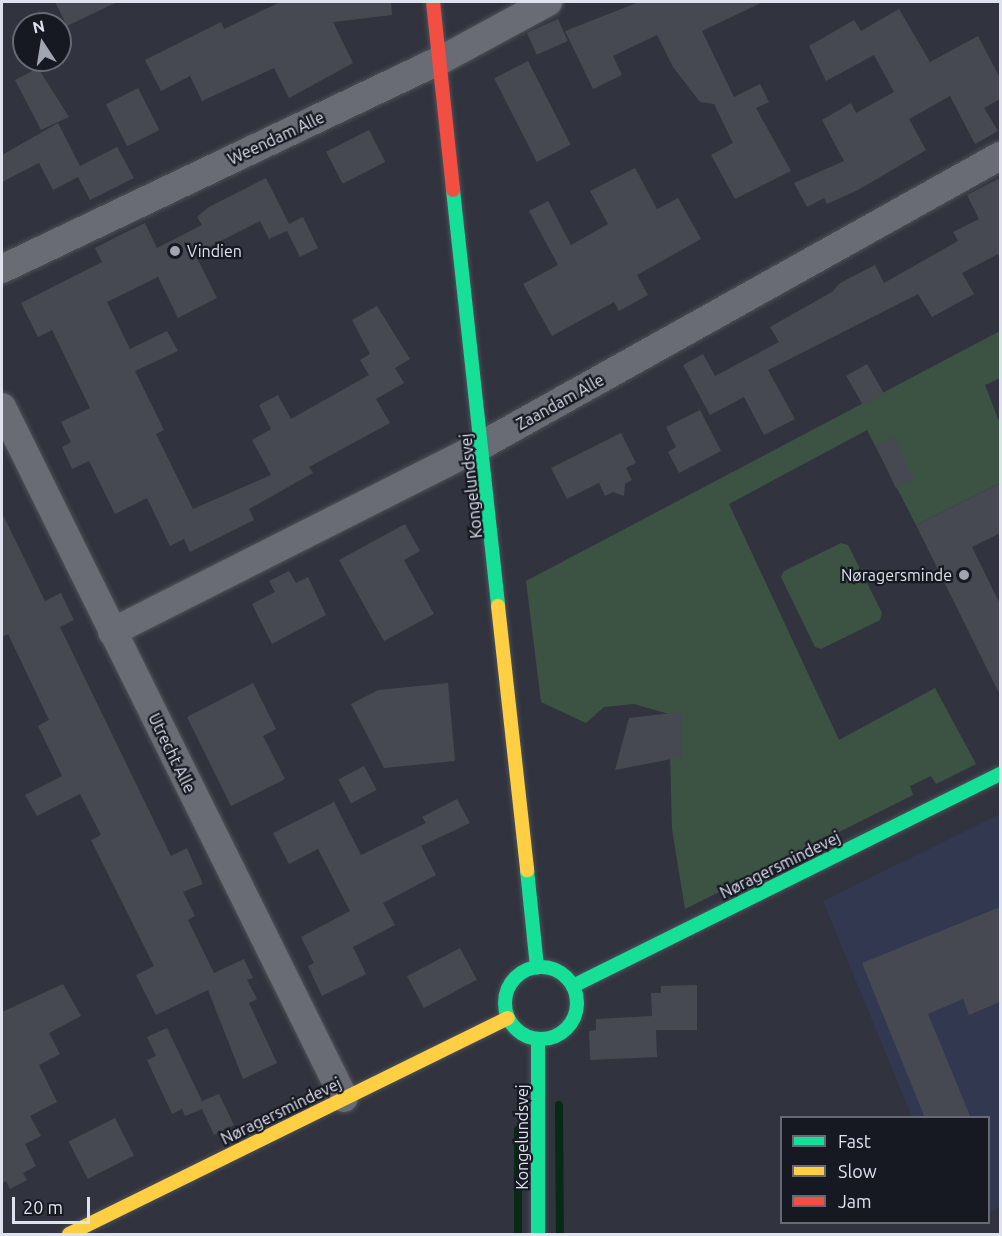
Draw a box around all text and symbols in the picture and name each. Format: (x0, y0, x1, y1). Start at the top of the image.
north arrow (12, 12, 72, 72)
text: N (31, 16, 46, 36)
street label: Weendam Alle (225, 107, 327, 169)
place label: Vindien (187, 241, 242, 261)
marker: Vindien (168, 244, 182, 258)
street label: Zaandam Alle (513, 370, 607, 434)
street label: Kongelundsvej (456, 433, 486, 539)
place label: Nøragersminde (841, 565, 952, 585)
marker: Nøragersminde (957, 568, 971, 582)
street label: Utrecht Alle (144, 710, 200, 796)
street label: Nøragersmindevej (717, 828, 843, 902)
street label: Nøragersmindevej (218, 1074, 344, 1148)
street label: Kongelundsvej (512, 1084, 532, 1190)
legend (780, 1116, 990, 1224)
text: Fast (838, 1131, 871, 1151)
text: Slow (838, 1161, 877, 1181)
scale bar (15, 1185, 93, 1223)
text: Jam (838, 1191, 872, 1211)
text: 20 m (23, 1197, 63, 1217)

